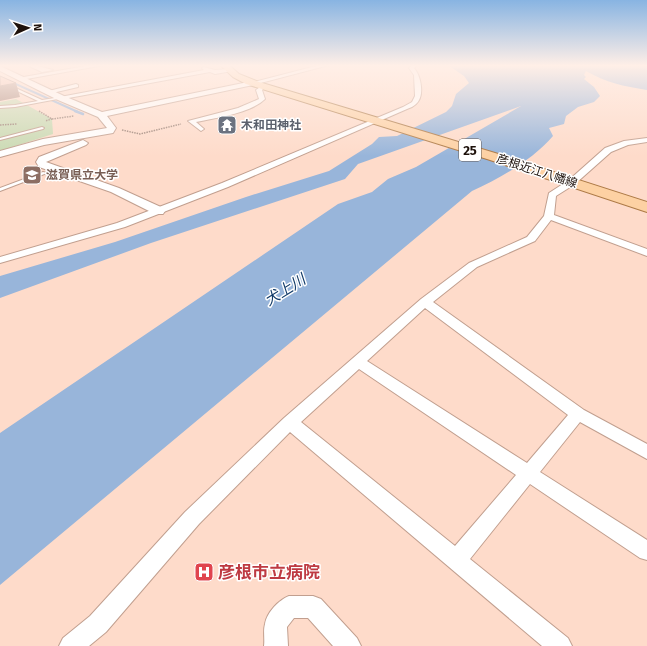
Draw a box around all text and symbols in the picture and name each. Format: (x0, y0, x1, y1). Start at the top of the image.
north arrow (8, 8, 48, 48)
text: N (31, 24, 44, 31)
temple icon: 木和田神社 (216, 114, 238, 136)
place label: 木和田神社 (241, 118, 301, 132)
road number: 25 (459, 139, 481, 161)
street label: 彦根近江八幡線 (495, 151, 579, 191)
school or university icon: 滋賀県立大学 (21, 164, 43, 186)
place label: 滋賀県立大学 (46, 168, 118, 182)
water label: 犬上川 (261, 269, 311, 310)
hospital icon: 彦根市立病院 (193, 561, 215, 583)
place label: 彦根市立病院 (218, 562, 320, 583)

